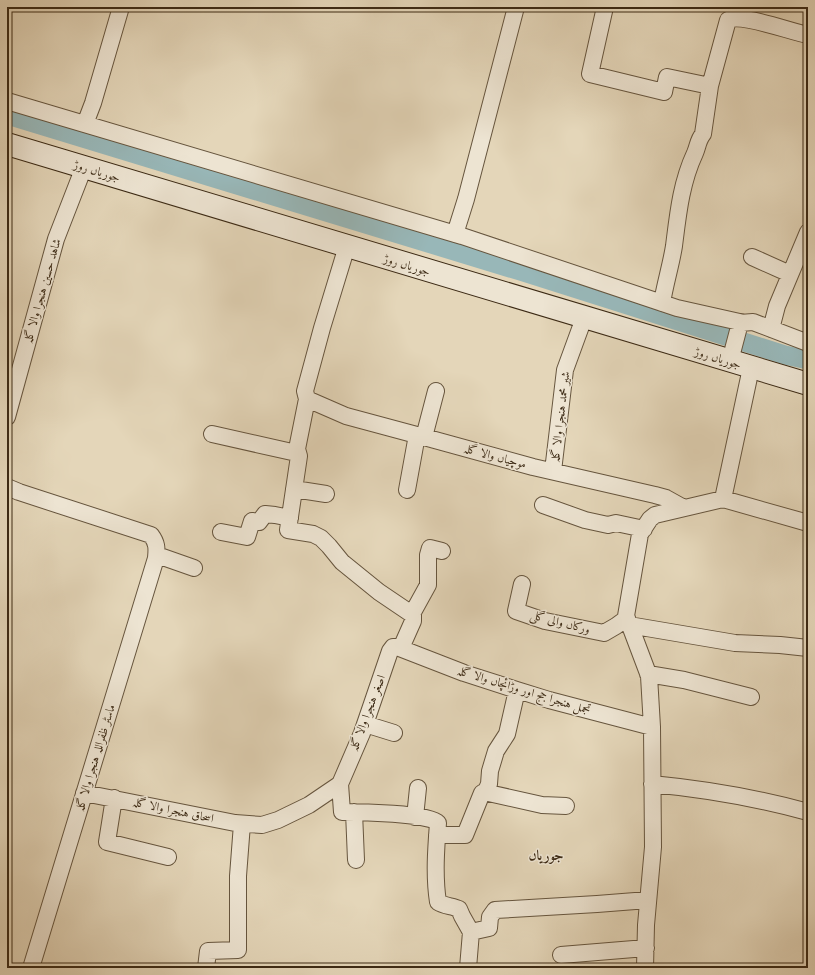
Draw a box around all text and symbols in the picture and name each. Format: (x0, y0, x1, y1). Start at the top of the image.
street label: جوریاں روڑ (71, 156, 122, 186)
street label: شاہد حسین ہنجرا والا گلہ (19, 236, 65, 345)
street label: جوریاں روڑ (381, 250, 432, 280)
street label: جوریاں روڑ (692, 343, 743, 373)
street label: شیر محمد ہنجرا والا گلہ (546, 370, 574, 464)
street label: موچیاں والا گلہ (462, 440, 528, 472)
street label: ورکاں والی گلی (528, 607, 592, 638)
street label: تجمل ہنجرا جج اور وڑائچاں والا گلہ (454, 662, 593, 720)
street label: اصغر ہنجرا والا گلہ (345, 672, 389, 753)
street label: ماسٹر ظفراللہ ہنجرا والا گلہ (71, 702, 119, 814)
street label: اسحاق ہنجرا والا گلہ (131, 794, 216, 827)
district label: جوریاں (528, 846, 564, 865)

